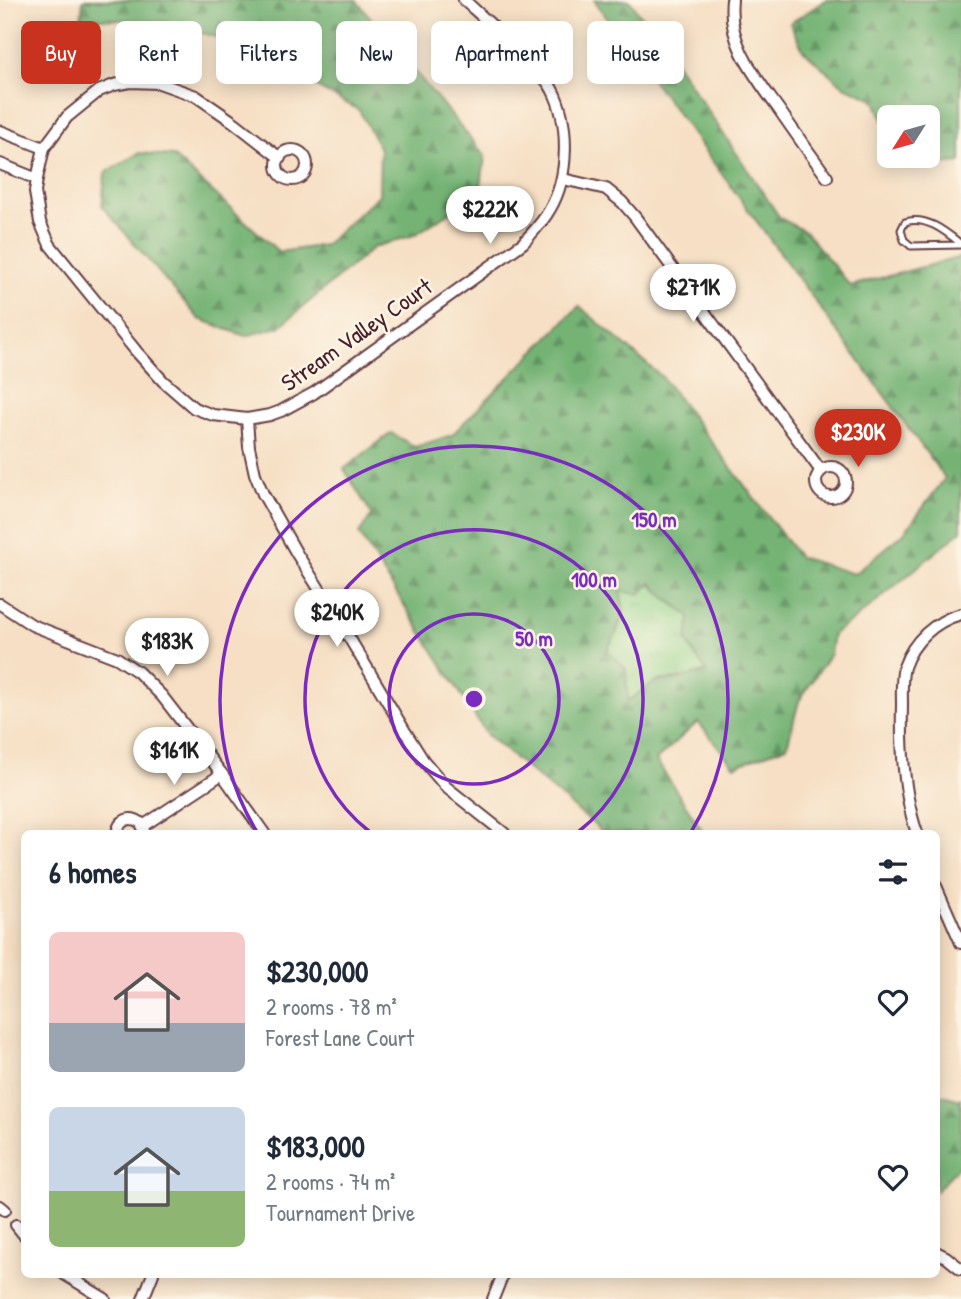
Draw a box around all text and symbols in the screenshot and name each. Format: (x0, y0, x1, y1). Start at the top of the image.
chip: Buy (21, 21, 101, 84)
chip: Rent (115, 21, 202, 84)
chip: Filters (216, 21, 322, 84)
chip: New (336, 21, 417, 84)
chip: Apartment (431, 21, 573, 84)
chip: House (587, 21, 684, 84)
north arrow (877, 105, 940, 168)
map controls (877, 105, 940, 168)
pin: $222K (441, 187, 539, 246)
text: $222K (462, 193, 518, 224)
pin: $271K (644, 264, 742, 324)
street label: Stream Valley Court (274, 270, 439, 398)
text: $271K (666, 271, 720, 302)
pin: $230K (809, 410, 907, 469)
text: $230K (830, 416, 886, 447)
text: 150 m (631, 505, 677, 534)
text: 100 m (571, 565, 617, 594)
pin: $240K (288, 590, 386, 649)
text: $240K (310, 596, 364, 627)
pin: $183K (118, 618, 216, 678)
text: 50 m (515, 624, 553, 653)
text: $183K (141, 625, 193, 656)
centre of rings (462, 687, 486, 711)
pin: $161K (125, 728, 223, 787)
text: $161K (149, 734, 199, 765)
text: 6 homes (49, 852, 136, 892)
icon: filters (874, 853, 912, 891)
text: $230,000 (266, 951, 369, 991)
icon: home (105, 960, 189, 1044)
icon: heart (874, 983, 912, 1021)
text: 2 rooms · 78 m² (266, 991, 397, 1022)
text: Forest Lane Court (266, 1022, 414, 1053)
text: $183,000 (266, 1126, 365, 1166)
icon: home (105, 1135, 189, 1219)
icon: heart (874, 1158, 912, 1196)
text: 2 rooms · 74 m² (266, 1166, 395, 1197)
text: Tournament Drive (266, 1197, 415, 1228)

